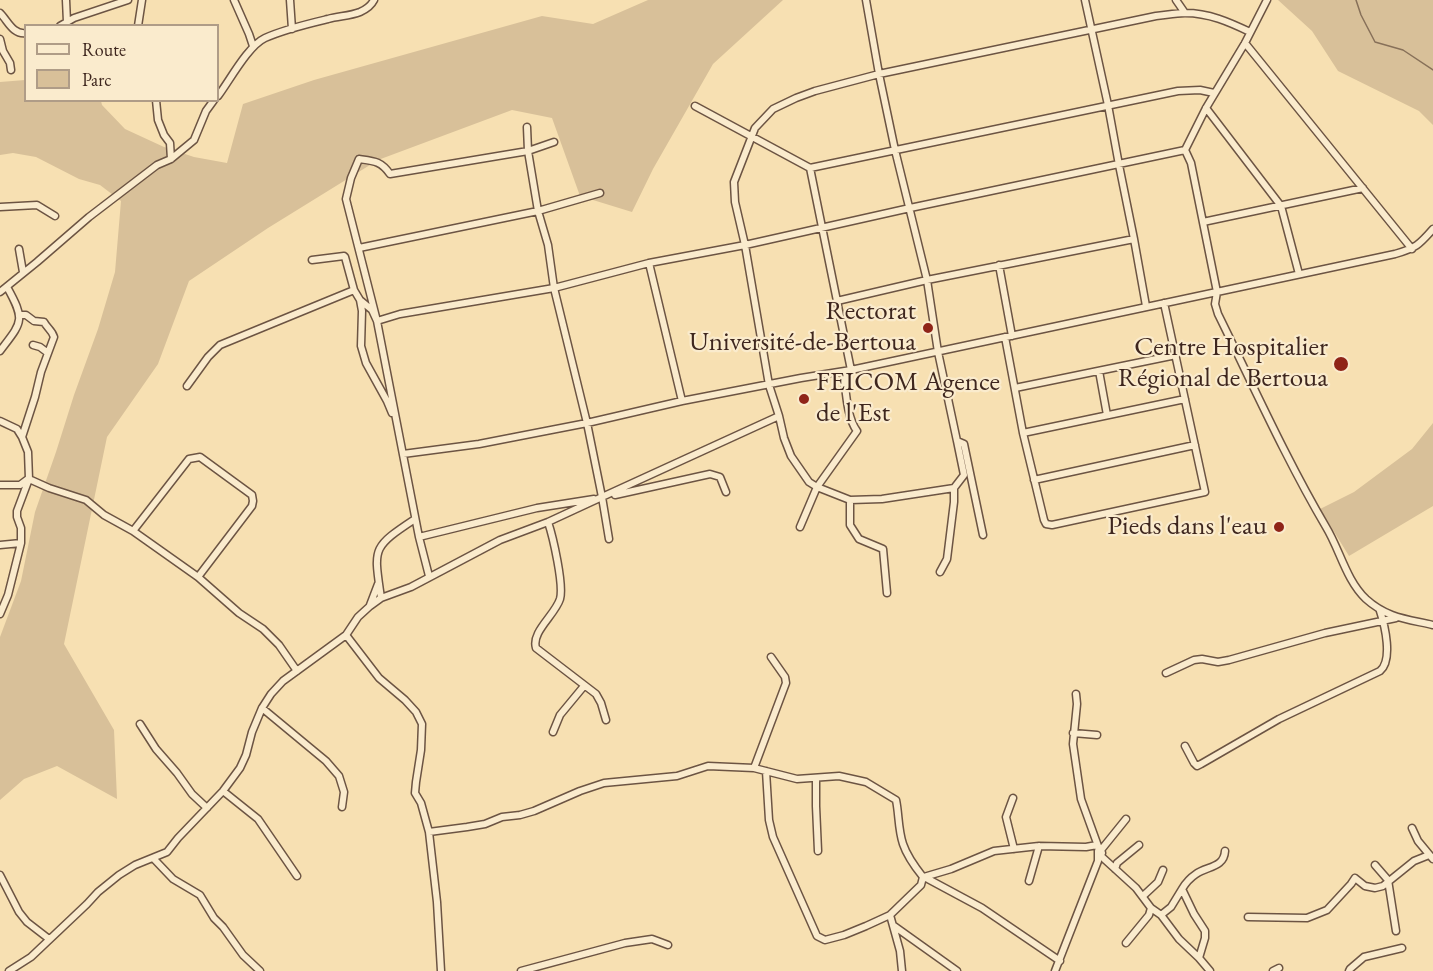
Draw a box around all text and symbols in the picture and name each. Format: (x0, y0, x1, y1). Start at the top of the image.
legend (24, 24, 219, 102)
text: Route (82, 38, 126, 61)
text: Parc (82, 68, 112, 91)
place label: Rectorat Université-de-Bertoua (689, 296, 916, 359)
marker: Rectorat Université-de-Bertoua (921, 321, 935, 335)
place label: Centre Hospitalier Régional de Bertoua (1118, 332, 1328, 395)
marker: Centre Hospitalier Régional de Bertoua (1332, 355, 1350, 373)
place label: FEICOM Agence de l'Est (816, 367, 1000, 430)
marker: FEICOM Agence de l'Est (797, 392, 811, 406)
place label: Pieds dans l'eau (1107, 511, 1267, 543)
marker: Pieds dans l'eau (1272, 520, 1286, 534)

